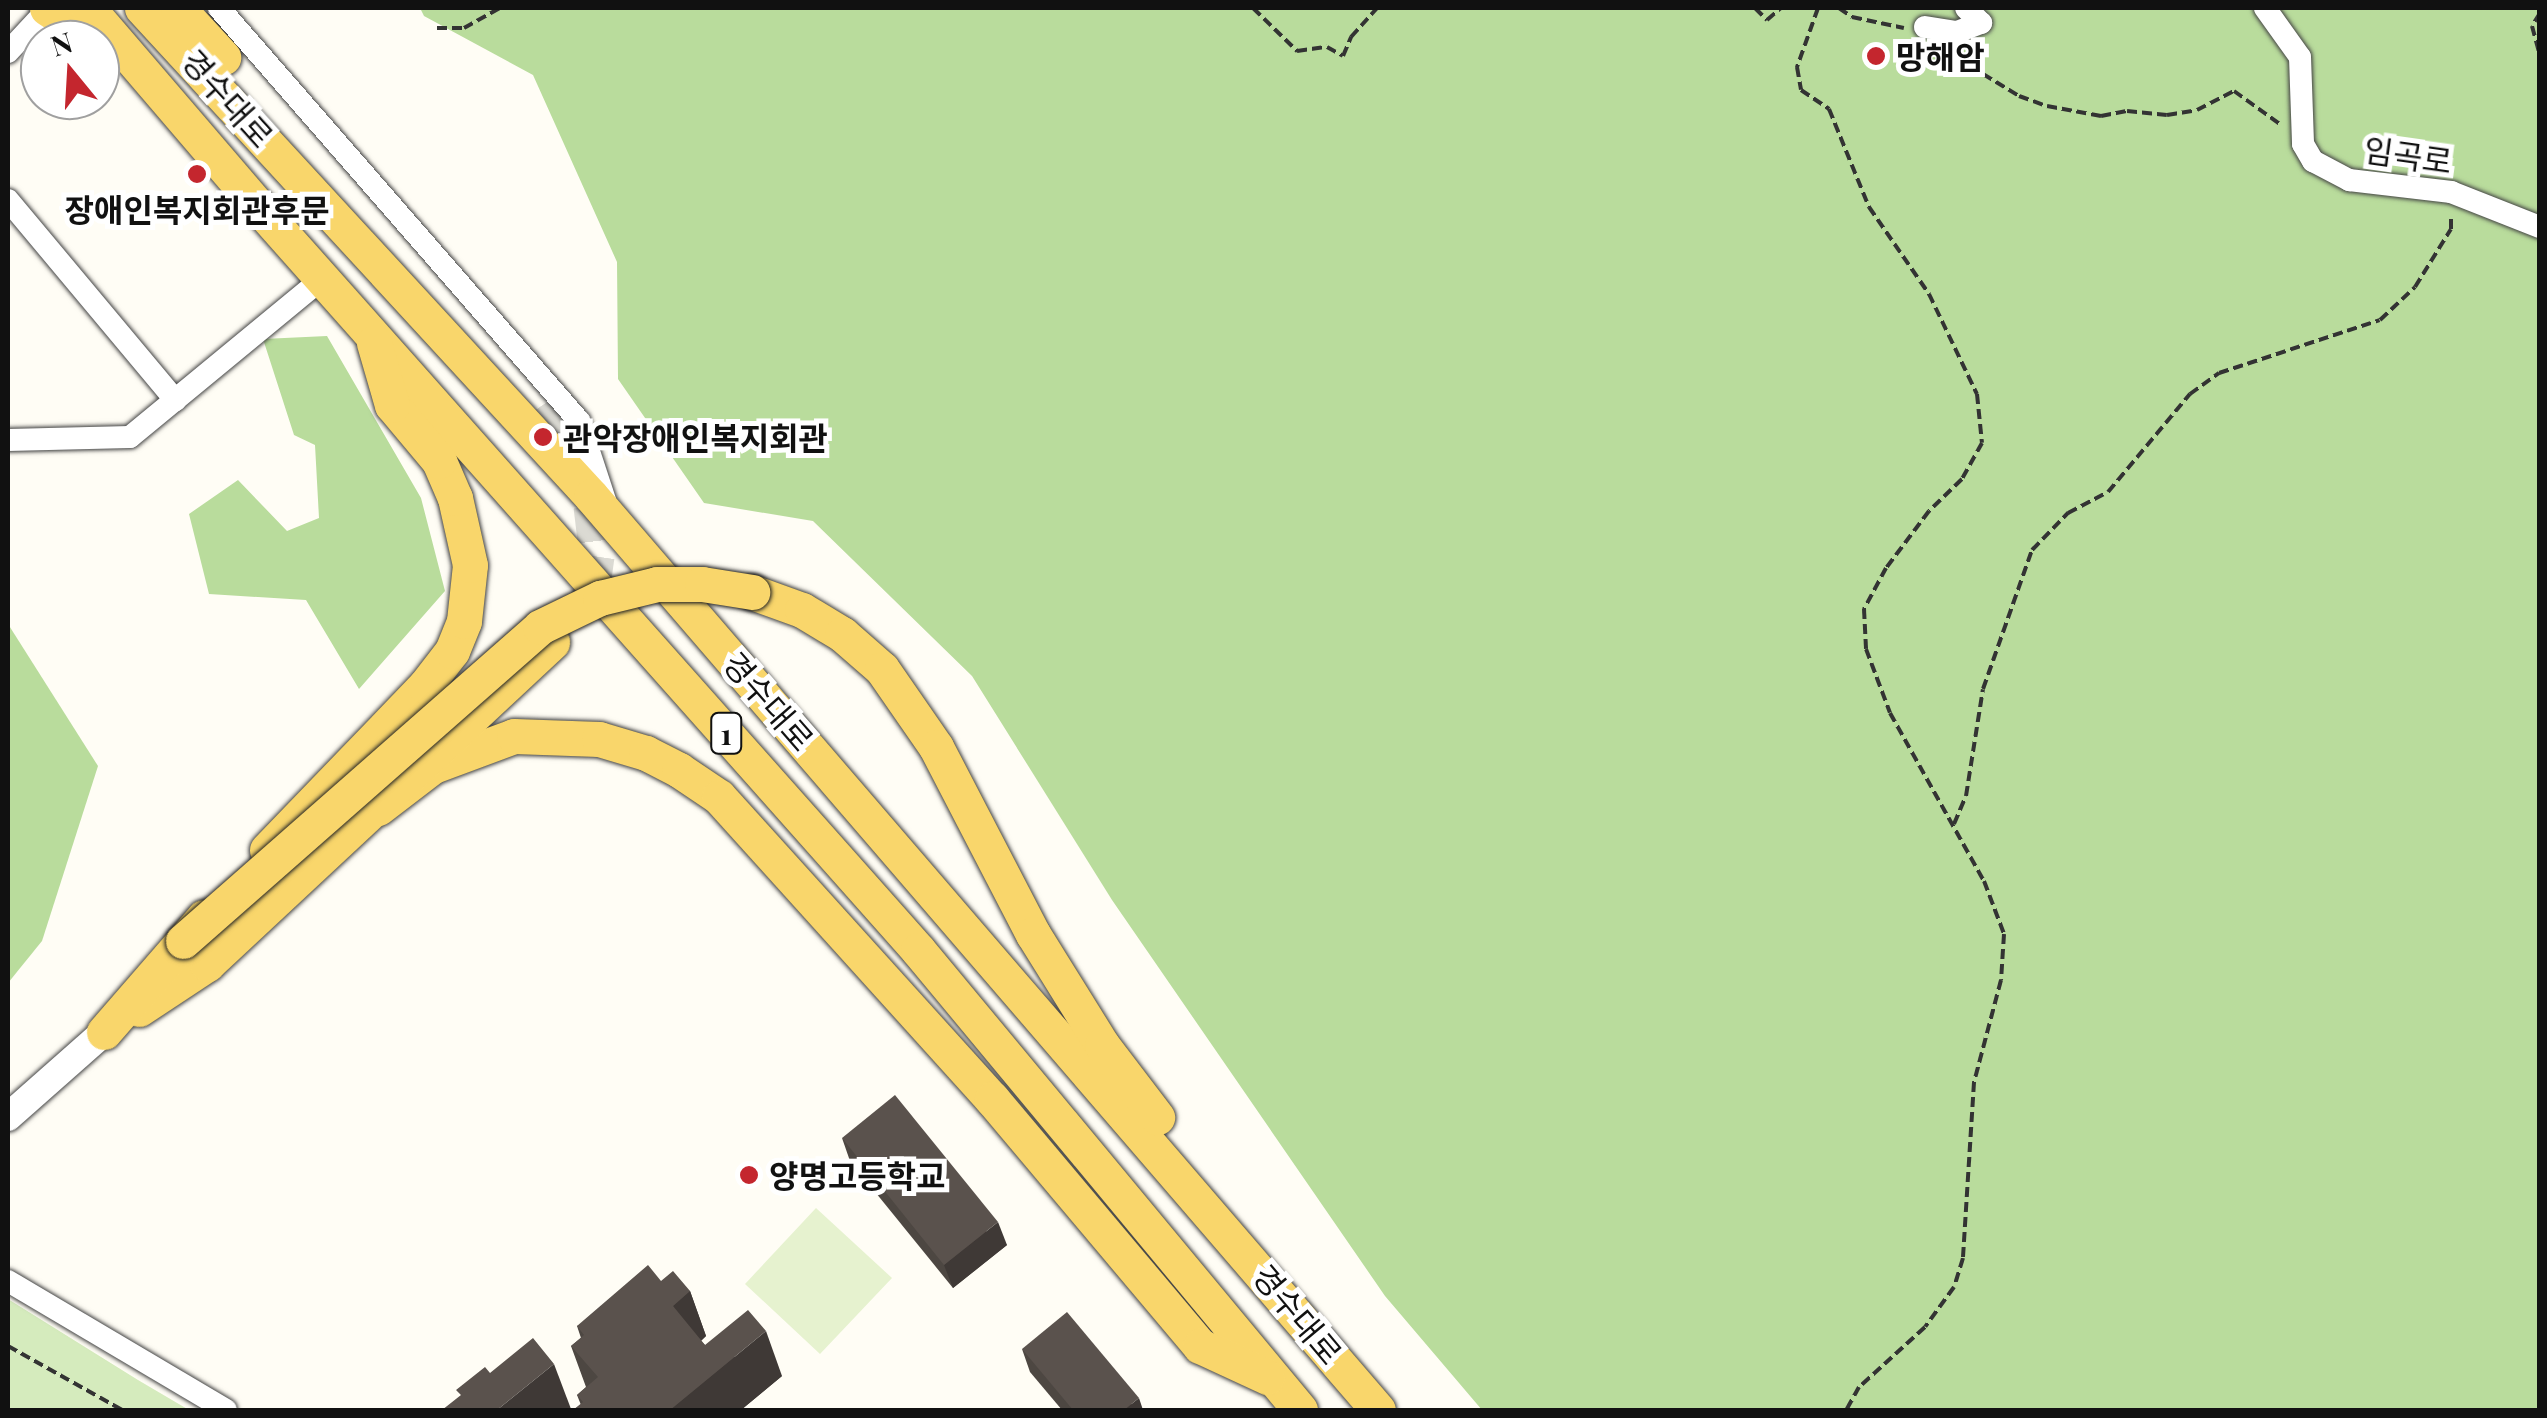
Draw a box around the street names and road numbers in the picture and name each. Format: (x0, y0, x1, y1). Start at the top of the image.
street label: 경수대로 (174, 41, 282, 155)
street label: 임곡로 (2362, 130, 2454, 180)
street label: 경수대로 (716, 644, 822, 758)
road number: 1 (708, 708, 744, 758)
street label: 경수대로 (1245, 1257, 1351, 1371)

